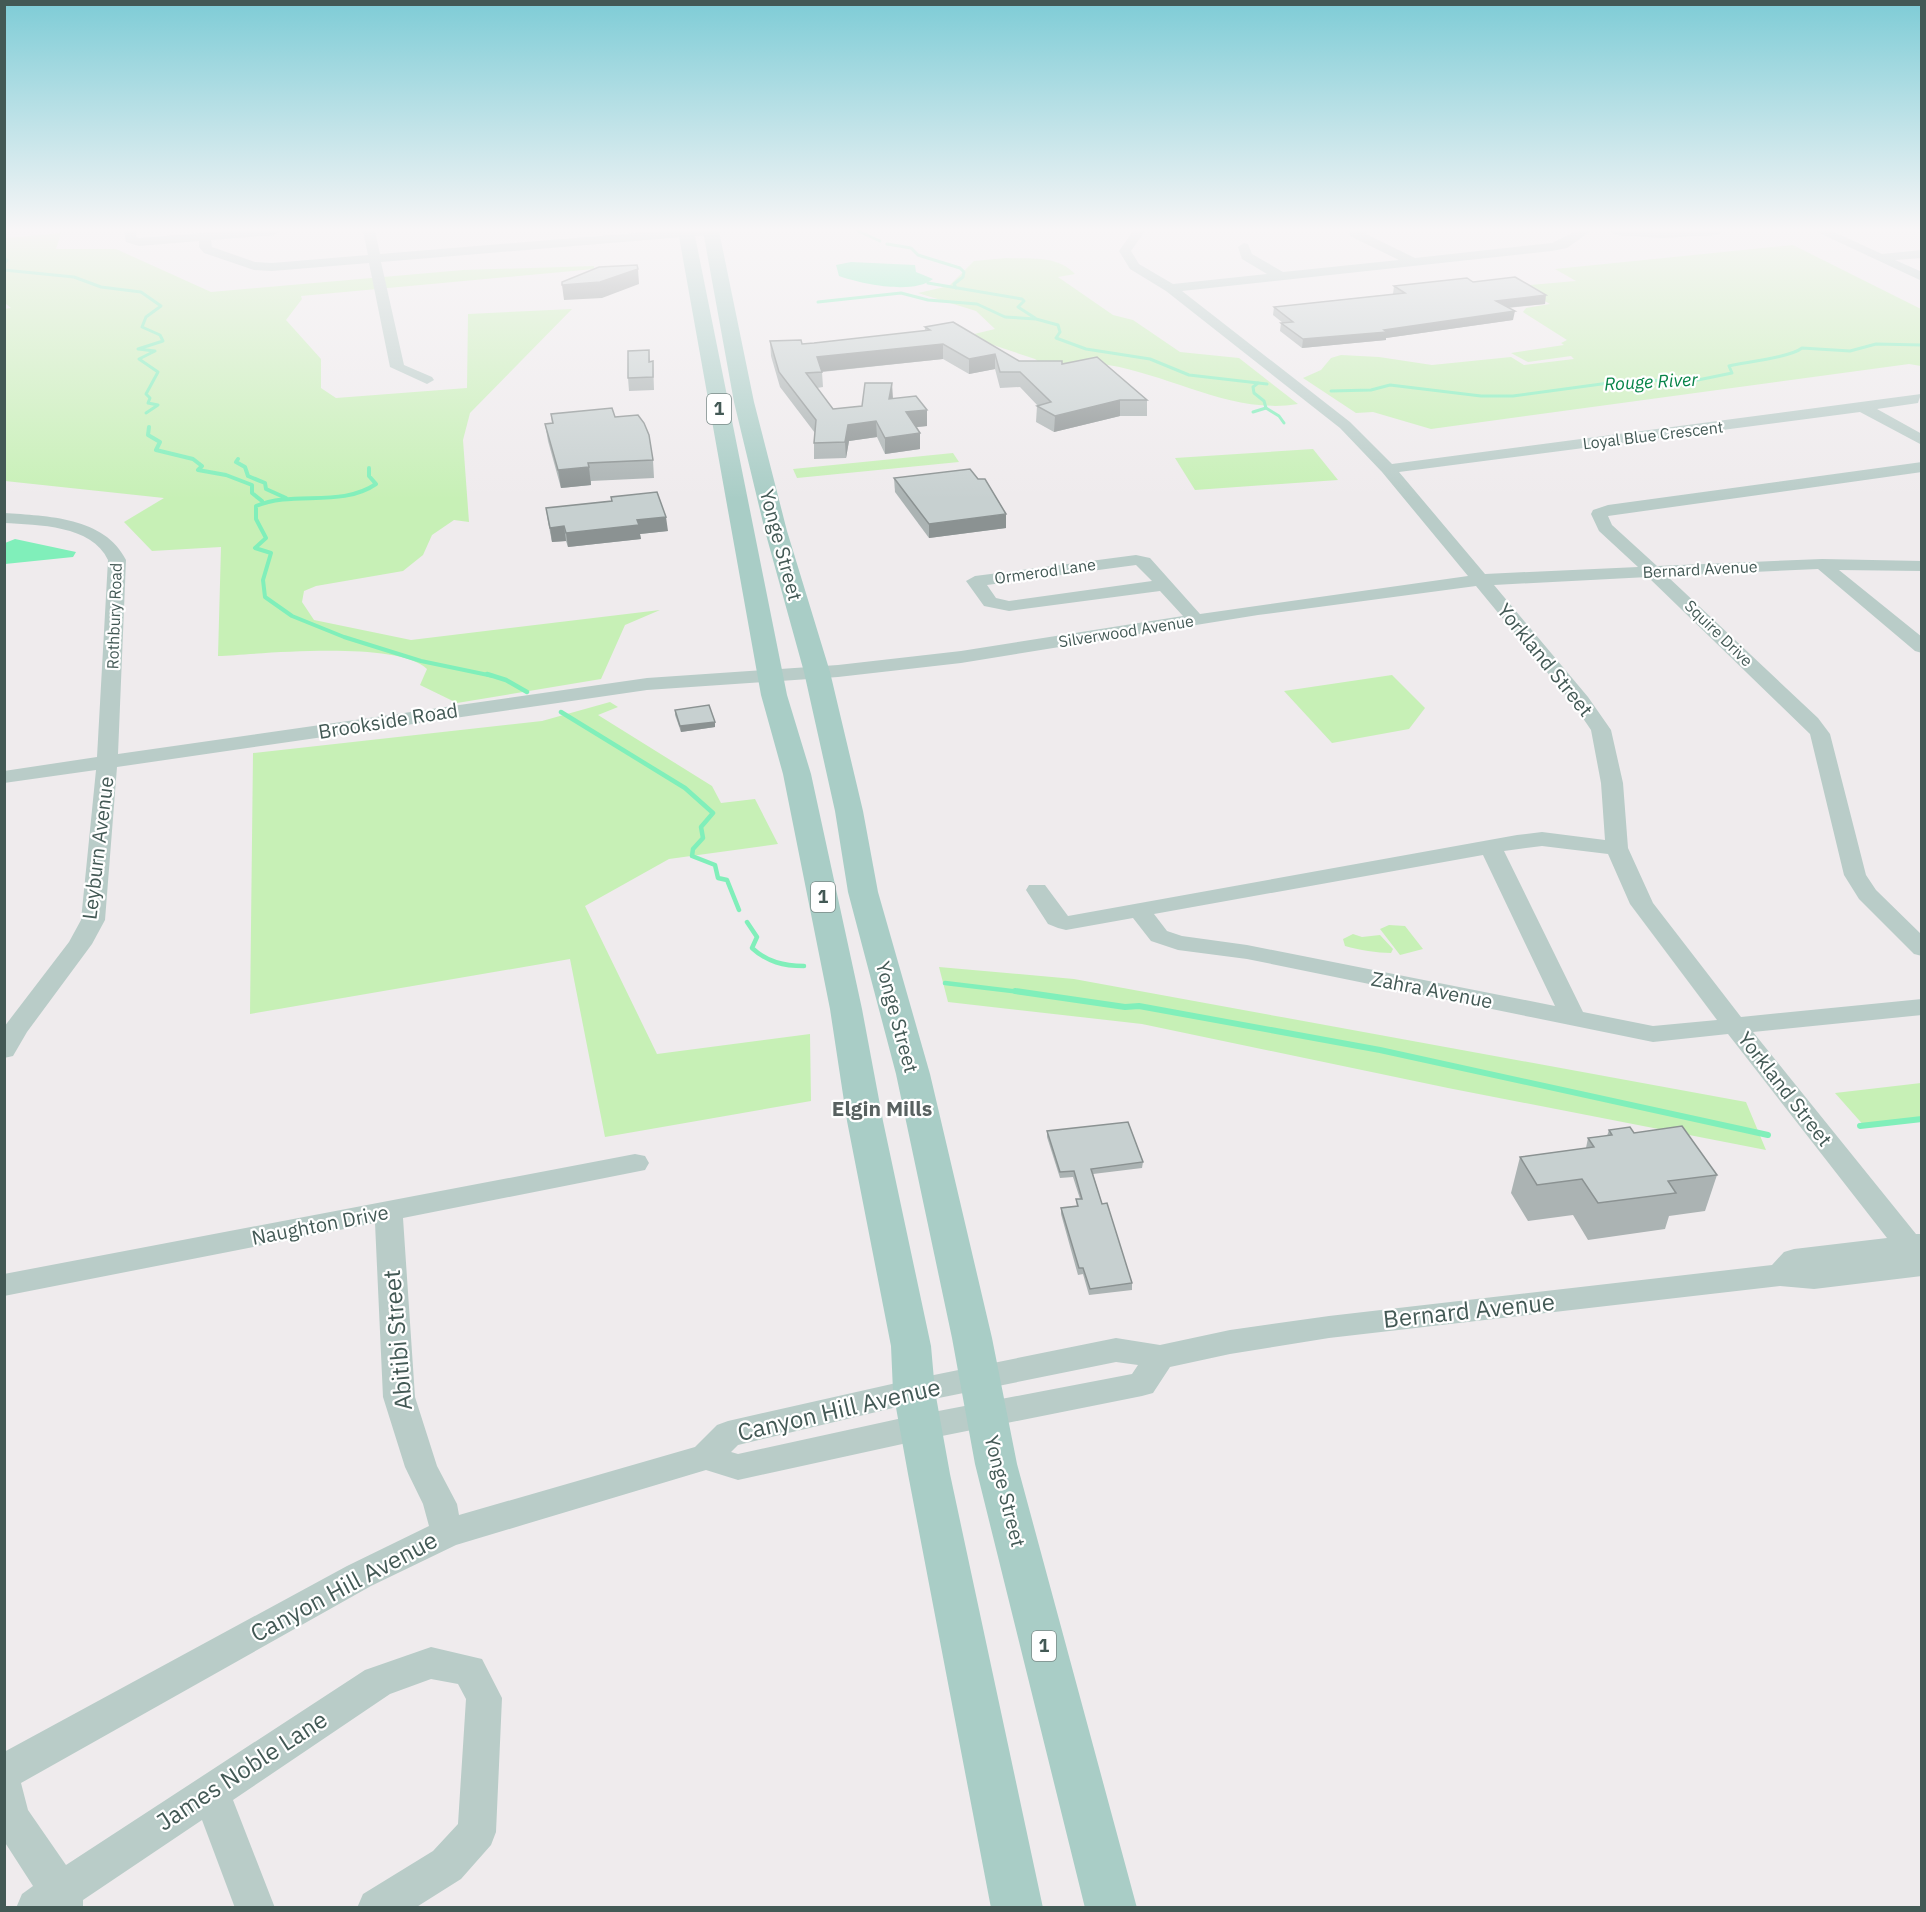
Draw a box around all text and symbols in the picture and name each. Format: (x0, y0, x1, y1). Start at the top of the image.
water label: Rouge River (1604, 368, 1699, 395)
road number: 1 (707, 394, 731, 424)
street label: Loyal Blue Crescent (1582, 416, 1724, 454)
street label: Yonge Street (754, 486, 809, 604)
street label: Ormerod Lane (993, 554, 1097, 588)
street label: Bernard Avenue (1642, 556, 1758, 582)
street label: Rothbury Road (102, 562, 126, 670)
street label: Squire Drive (1681, 596, 1757, 671)
street label: Yorkland Street (1491, 597, 1599, 722)
street label: Silverwood Avenue (1057, 610, 1195, 652)
street label: Brookside Road (316, 696, 460, 745)
street label: Leyburn Avenue (75, 775, 120, 921)
road number: 1 (811, 882, 835, 912)
street label: Yonge Street (870, 958, 925, 1076)
street label: Zahra Avenue (1369, 965, 1495, 1015)
street label: Yorkland Street (1732, 1026, 1839, 1152)
district label: Elgin Mills (832, 1094, 932, 1122)
street label: Naughton Drive (249, 1198, 391, 1251)
street label: Abitibi Street (375, 1268, 419, 1412)
street label: Bernard Avenue (1381, 1285, 1556, 1335)
street label: Canyon Hill Avenue (734, 1370, 943, 1448)
street label: Yonge Street (979, 1432, 1032, 1550)
street label: Canyon Hill Avenue (244, 1523, 443, 1649)
road number: 1 (1032, 1631, 1056, 1661)
street label: James Noble Lane (150, 1703, 333, 1837)

